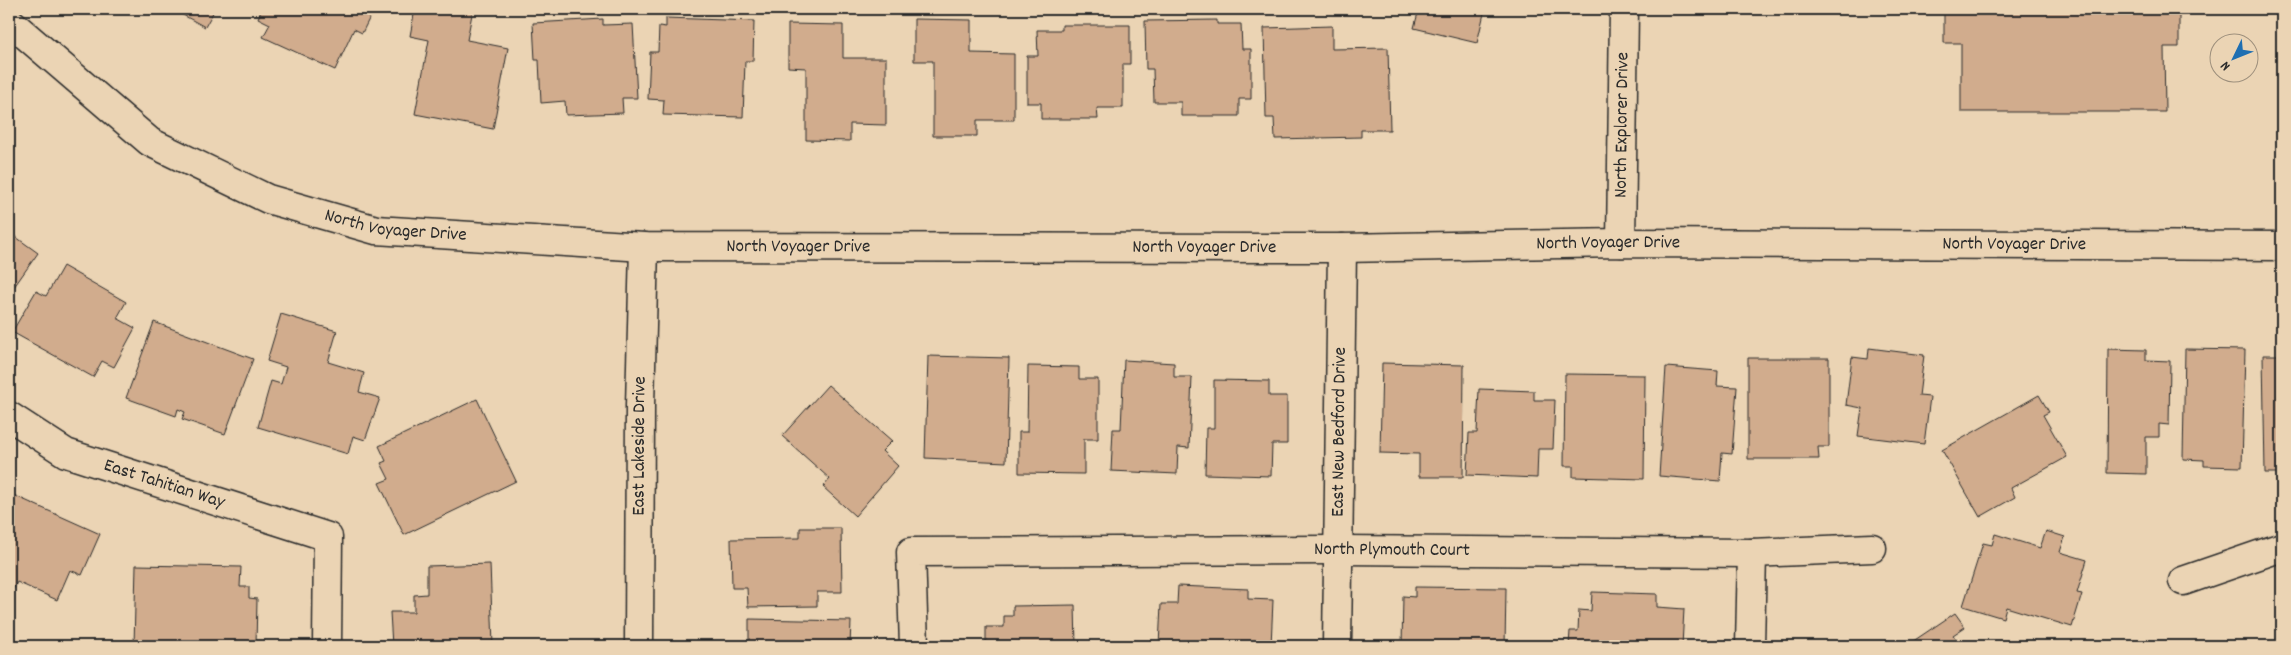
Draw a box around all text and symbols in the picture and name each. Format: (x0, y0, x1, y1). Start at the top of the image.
north arrow (2208, 32, 2258, 82)
street label: North Explorer Drive (1608, 52, 1637, 198)
text: N (2216, 56, 2236, 75)
street label: North Voyager Drive (321, 202, 467, 249)
street label: North Voyager Drive (1536, 229, 1680, 258)
street label: North Voyager Drive (1942, 231, 2086, 259)
street label: North Voyager Drive (726, 234, 870, 261)
street label: North Voyager Drive (1132, 234, 1276, 261)
street label: East New Bedford Drive (1325, 347, 1354, 517)
street label: East Lakeside Drive (626, 376, 654, 516)
street label: East Tahitian Way (100, 452, 228, 517)
street label: North Plymouth Court (1314, 537, 1470, 564)

